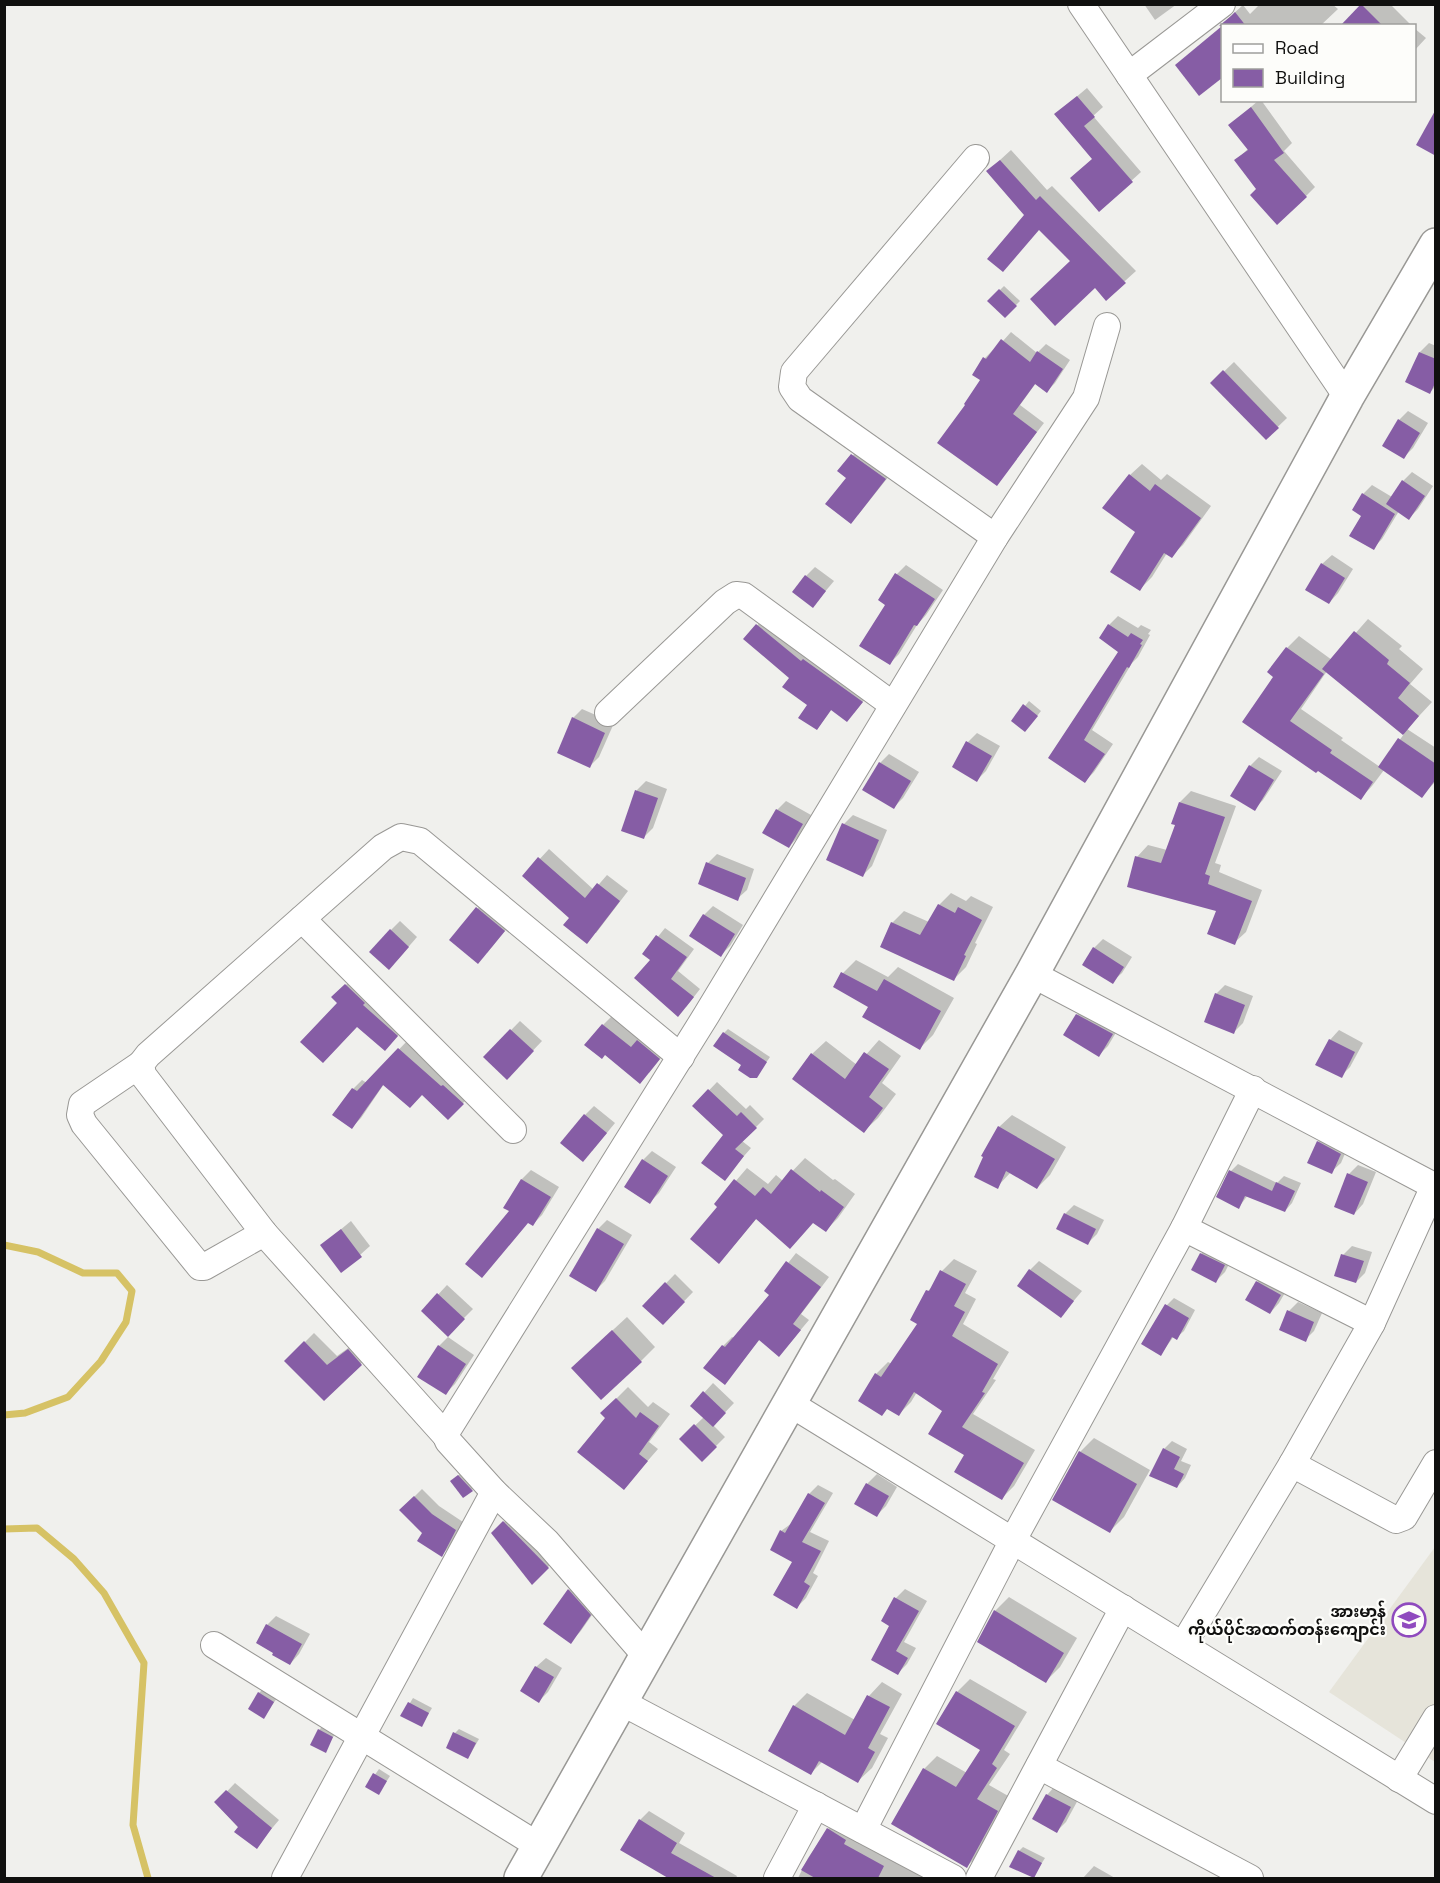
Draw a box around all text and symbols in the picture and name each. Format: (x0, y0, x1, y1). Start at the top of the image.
legend (1221, 24, 1416, 102)
text: Road (1275, 36, 1319, 59)
text: Building (1275, 66, 1345, 89)
place label: အားမာန် ကိုယ်ပိုင်အထက်တန်းကျောင်း (1188, 1600, 1386, 1643)
school or university icon: အားမာန် ကိုယ်ပိုင်အထက်တန်းကျောင်း (1391, 1602, 1427, 1638)

